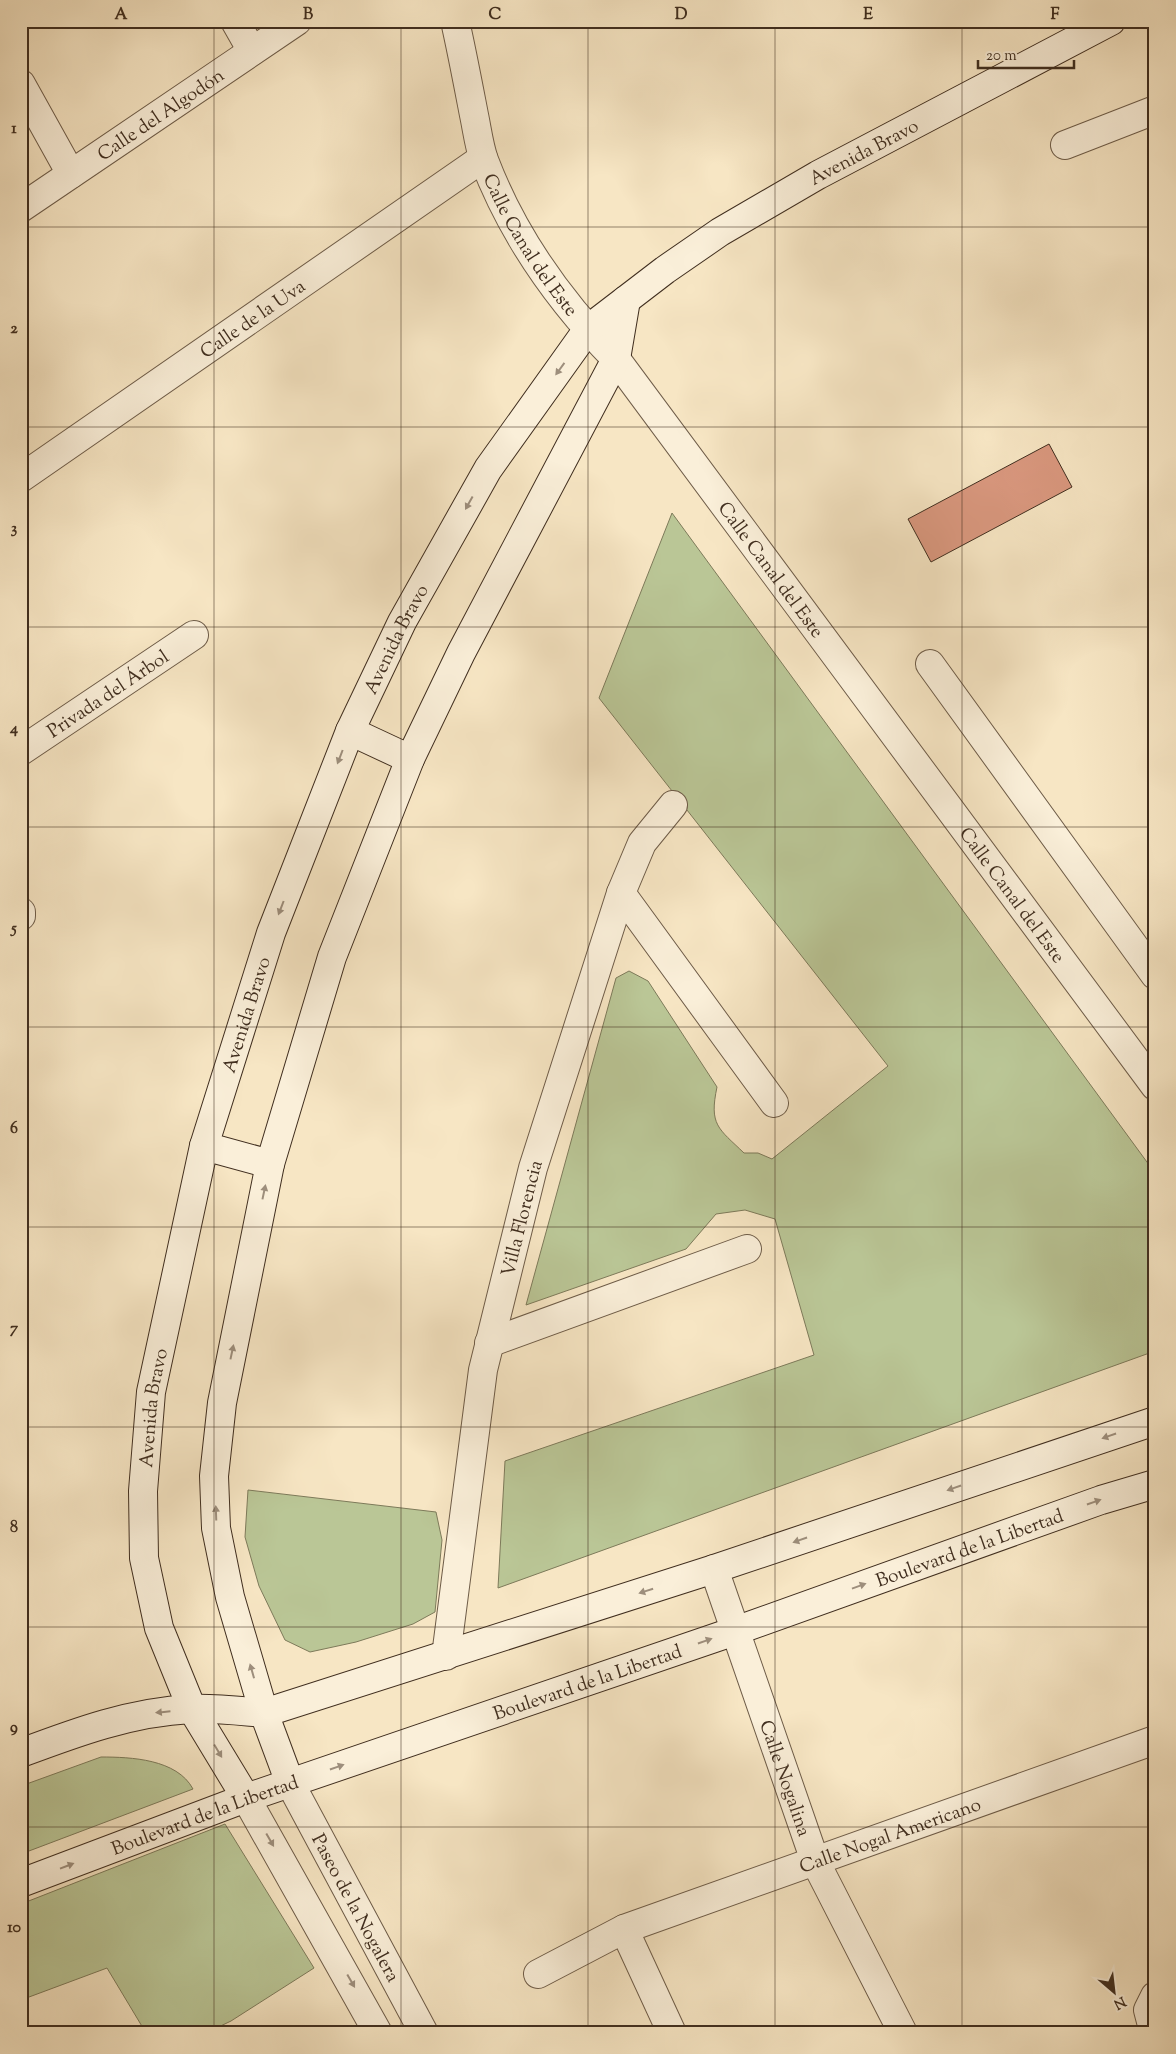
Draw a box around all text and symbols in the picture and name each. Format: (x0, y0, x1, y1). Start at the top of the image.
text: A (115, 4, 128, 27)
text: B (303, 4, 313, 27)
text: C (489, 4, 502, 27)
text: D (675, 4, 688, 27)
text: E (863, 4, 873, 27)
text: F (1051, 4, 1060, 27)
scale bar (978, 38, 1075, 70)
text: 20 m (986, 46, 1017, 67)
street label: Calle del Algodón (93, 63, 230, 169)
street label: Avenida Bravo (805, 114, 924, 193)
text: 1 (11, 118, 17, 141)
street label: Calle Canal del Este (475, 170, 583, 323)
street label: Calle de la Uva (195, 274, 312, 366)
text: 2 (10, 318, 18, 341)
one-way arrow (555, 362, 565, 376)
one-way arrow (465, 496, 473, 510)
street label: Calle Canal del Este (710, 497, 829, 644)
text: 3 (11, 518, 18, 541)
street label: Avenida Bravo (358, 580, 437, 699)
street label: Privada del Árbol (42, 645, 175, 746)
text: 4 (9, 718, 18, 741)
one-way arrow (336, 750, 344, 765)
street label: Calle Canal del Este (951, 822, 1071, 970)
one-way arrow (276, 901, 284, 915)
text: 5 (9, 918, 17, 941)
street label: Avenida Bravo (217, 954, 279, 1077)
text: 6 (10, 1118, 18, 1141)
street label: Villa Florencia (496, 1157, 551, 1280)
one-way arrow (261, 1184, 269, 1200)
text: 7 (10, 1318, 19, 1341)
one-way arrow (228, 1344, 236, 1359)
street label: Avenida Bravo (134, 1346, 176, 1469)
one-way arrow (1101, 1433, 1116, 1441)
one-way arrow (947, 1485, 962, 1492)
one-way arrow (1087, 1498, 1102, 1506)
street label: Boulevard de la Libertad (872, 1503, 1068, 1596)
one-way arrow (211, 1504, 219, 1520)
text: 8 (10, 1517, 18, 1540)
one-way arrow (793, 1537, 808, 1544)
one-way arrow (851, 1582, 866, 1589)
one-way arrow (638, 1587, 653, 1595)
one-way arrow (698, 1637, 713, 1644)
street label: Boulevard de la Libertad (490, 1639, 686, 1729)
one-way arrow (247, 1663, 255, 1678)
one-way arrow (155, 1708, 171, 1716)
text: 9 (10, 1717, 18, 1740)
street label: Calle Nogalina (751, 1717, 817, 1841)
one-way arrow (213, 1744, 222, 1757)
one-way arrow (329, 1763, 344, 1770)
street label: Boulevard de la Libertad (108, 1770, 303, 1864)
street label: Calle Nogal Americano (796, 1792, 985, 1882)
street label: Paseo de la Nogalera (304, 1829, 405, 1988)
one-way arrow (266, 1834, 275, 1847)
one-way arrow (60, 1861, 74, 1869)
text: 10 (7, 1917, 21, 1940)
north arrow (1088, 1966, 1138, 2016)
one-way arrow (346, 1975, 355, 1988)
text: N (1110, 1990, 1129, 2013)

